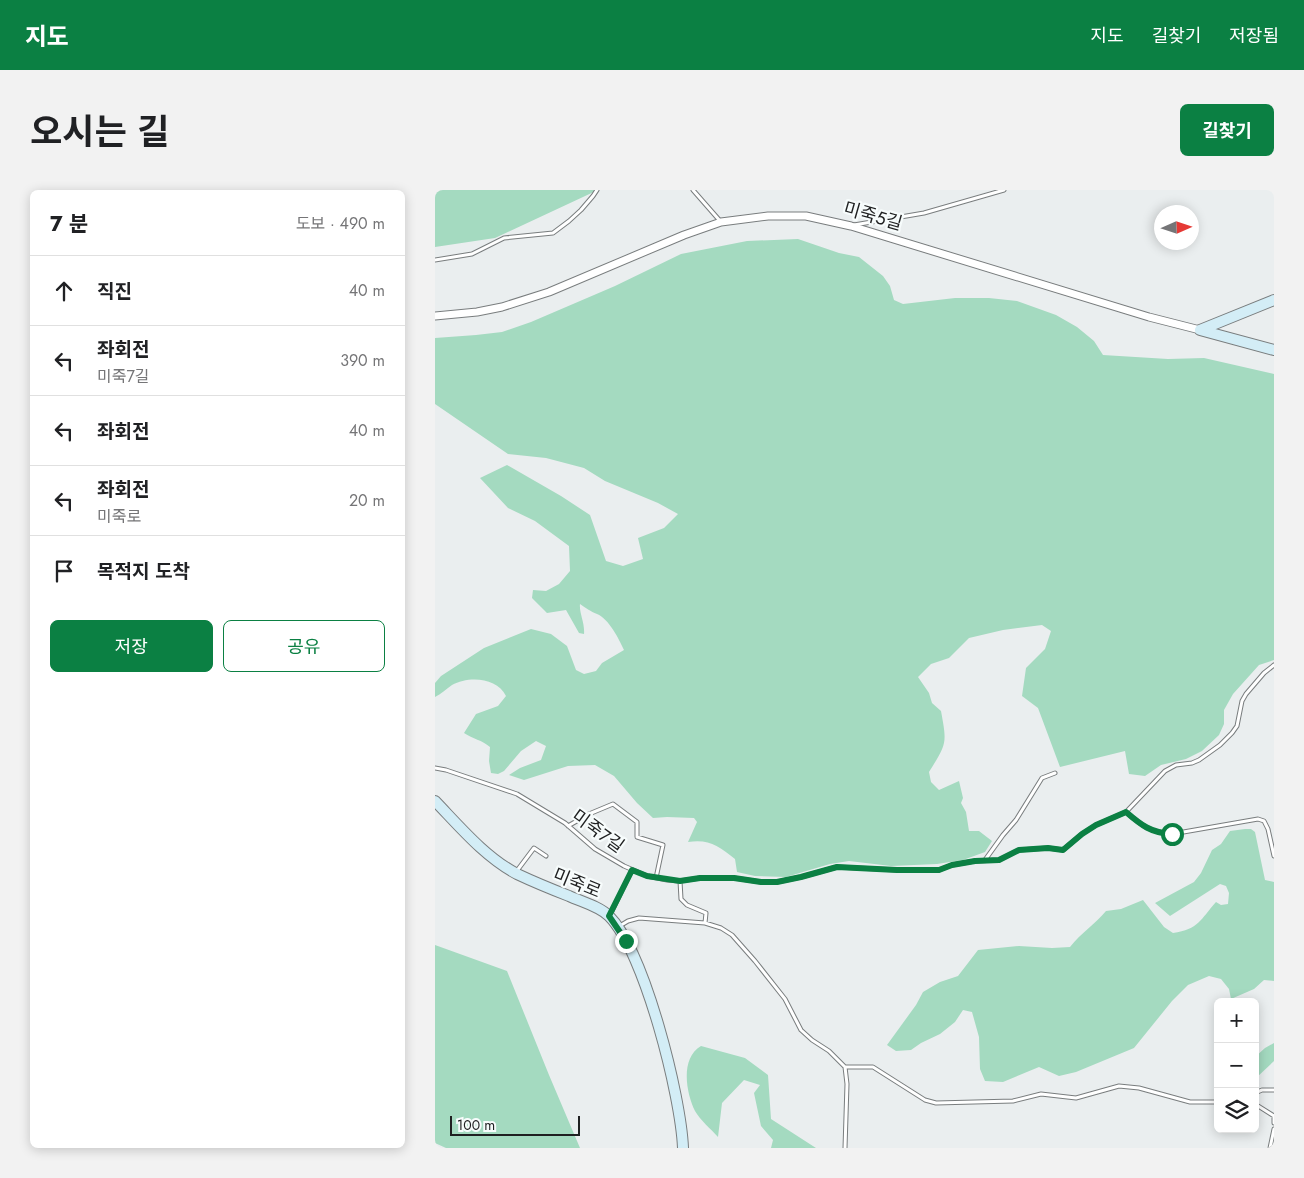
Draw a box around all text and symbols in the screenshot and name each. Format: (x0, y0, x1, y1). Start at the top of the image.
text: 지도 (25, 19, 69, 54)
text: 지도 (1091, 23, 1124, 49)
text: 길찾기 (1152, 23, 1201, 49)
text: 저장됨 (1229, 23, 1279, 49)
button: 길찾기 (1180, 104, 1274, 156)
text: 오시는 길 (30, 107, 169, 157)
street label: 미죽5길 (841, 195, 905, 237)
north arrow (1154, 205, 1199, 250)
text: 7 분 (50, 209, 88, 239)
text: 도보 · 490 m (296, 212, 385, 235)
icon: ahead (50, 277, 78, 305)
text: 직진 (97, 278, 132, 305)
text: 40 m (349, 279, 385, 302)
text: 좌회전 (97, 336, 149, 363)
icon: left (50, 347, 78, 375)
text: 390 m (340, 349, 385, 372)
text: 미죽7길 (97, 365, 150, 388)
icon: left (50, 417, 78, 445)
text: 좌회전 (97, 418, 149, 445)
text: 40 m (349, 419, 385, 442)
text: 좌회전 (97, 476, 149, 503)
icon: left (50, 487, 78, 515)
text: 20 m (349, 489, 385, 512)
text: 미죽로 (97, 505, 141, 528)
icon: arrive (50, 557, 78, 585)
text: 목적지 도착 (97, 558, 190, 585)
button: 저장 (50, 620, 213, 672)
button: 공유 (223, 620, 385, 672)
street label: 미죽7길 (566, 803, 630, 859)
route start (1161, 823, 1184, 846)
street label: 미죽로 (549, 862, 605, 904)
route end (615, 930, 638, 953)
map controls (1214, 998, 1259, 1133)
button: + (1214, 998, 1259, 1043)
button: − (1214, 1043, 1259, 1088)
button: layers (1214, 1088, 1259, 1133)
scale bar (450, 1113, 580, 1136)
text: 100 m (457, 1115, 495, 1135)

